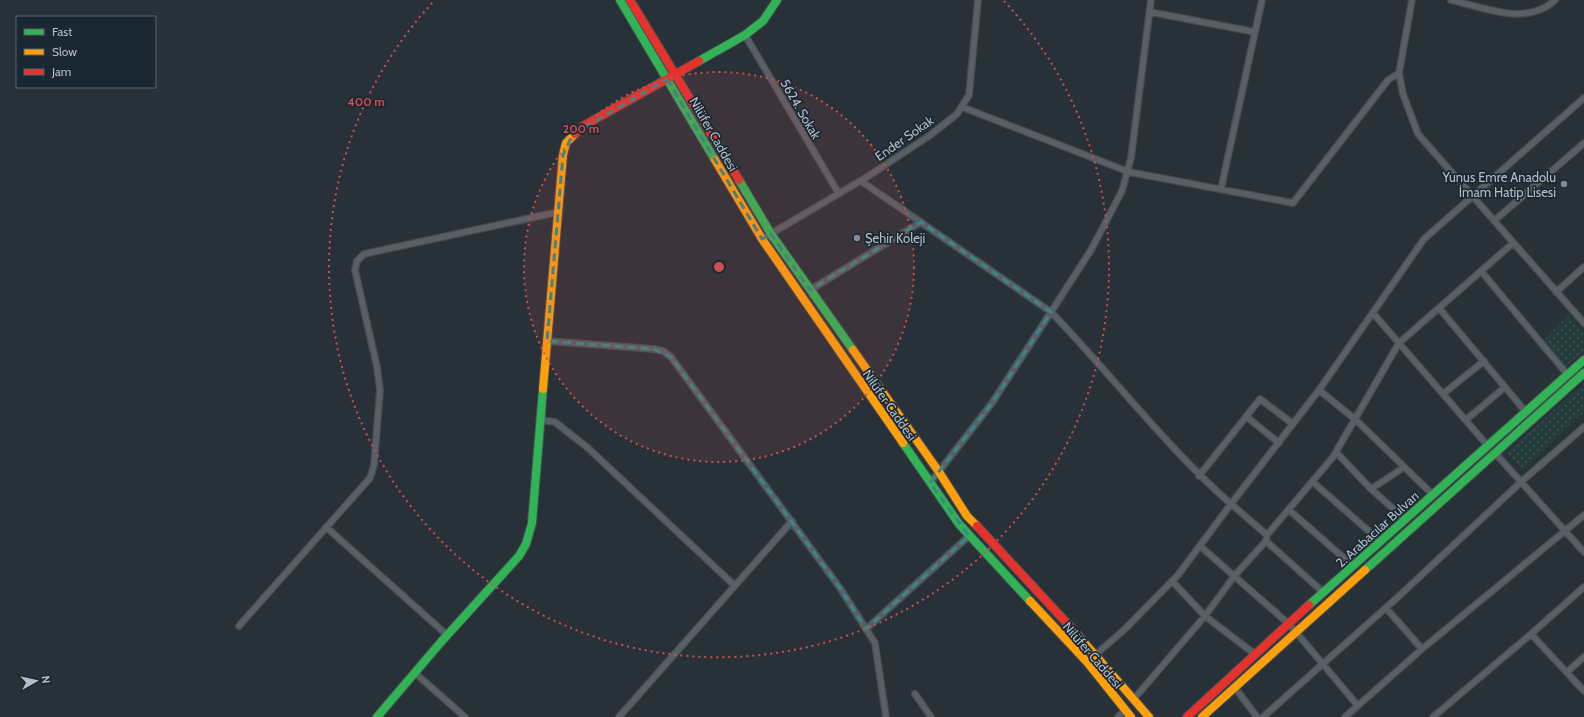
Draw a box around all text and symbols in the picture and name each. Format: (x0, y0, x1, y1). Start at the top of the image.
legend (16, 16, 156, 88)
text: Fast (52, 24, 72, 39)
text: Slow (52, 44, 77, 59)
text: Jam (51, 64, 71, 79)
street label: 5624. Sokak (777, 76, 825, 142)
text: 400 m (347, 94, 385, 109)
street label: Nilüfer Caddesi (686, 94, 742, 174)
street label: Ender Sokak (872, 112, 937, 164)
text: 200 m (563, 121, 599, 136)
place label: Yunus Emre Anadolu İmam Hatip Lisesi (1442, 169, 1556, 200)
marker: Yunus Emre Anadolu İmam Hatip Lisesi (1559, 179, 1569, 189)
place label: Şehir Koleji (865, 230, 925, 247)
marker: Şehir Koleji (852, 233, 862, 243)
centre of rings (712, 260, 726, 274)
street label: Nilüfer Caddesi (860, 366, 920, 444)
street label: 2. Arabacılar Bulvarı (1332, 488, 1422, 570)
street label: Nilüfer Caddesi (1060, 618, 1126, 692)
north arrow (16, 661, 56, 701)
text: N (38, 675, 53, 684)

